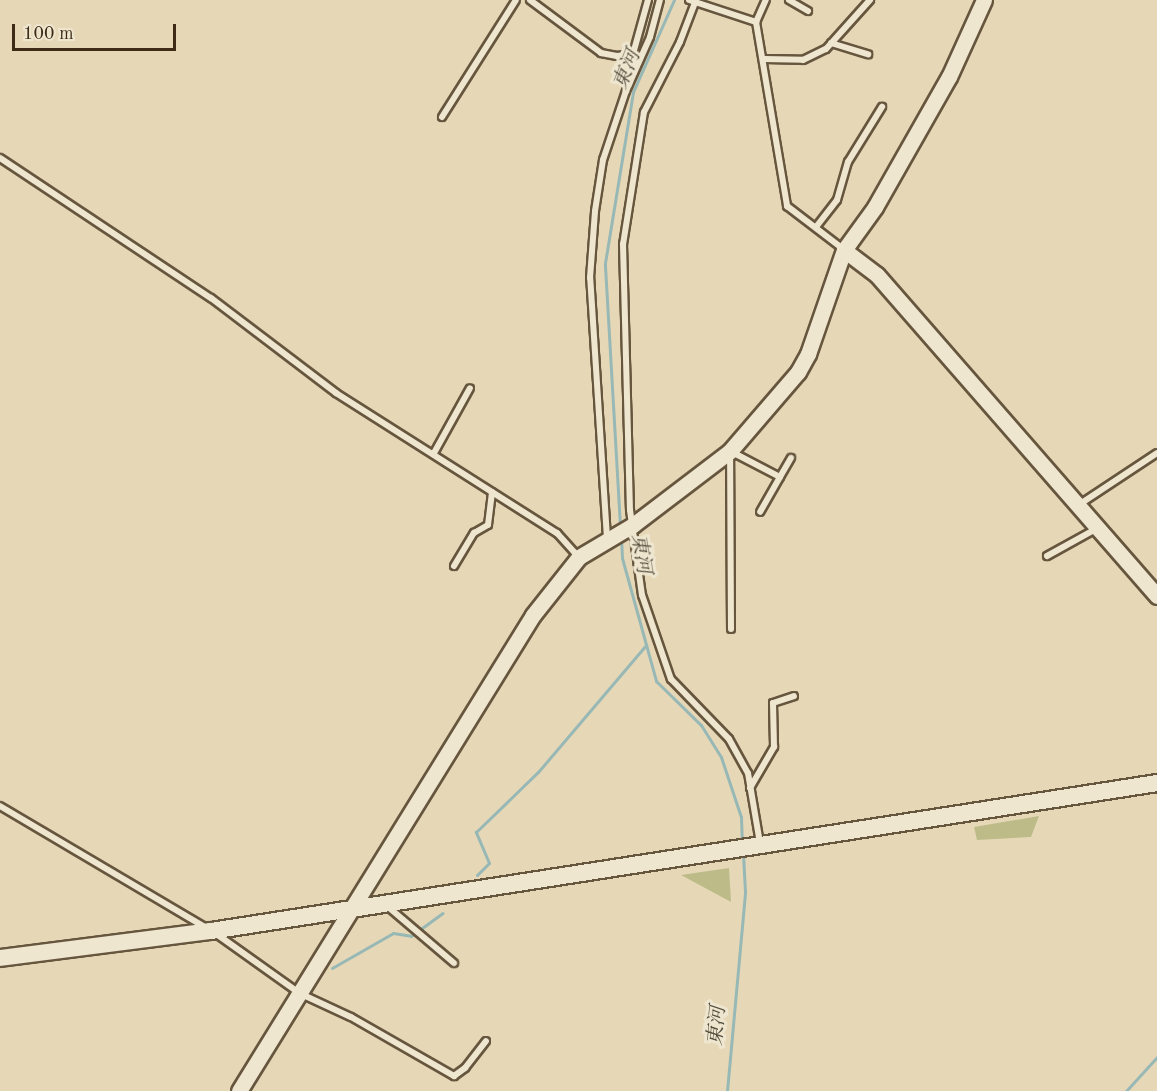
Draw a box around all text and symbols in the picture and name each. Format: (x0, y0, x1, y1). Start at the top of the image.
scale bar (15, 12, 178, 50)
text: 100 m (23, 25, 74, 43)
water label: 東河 (609, 47, 647, 93)
water label: 東河 (625, 532, 655, 576)
water label: 東河 (704, 1005, 732, 1047)

